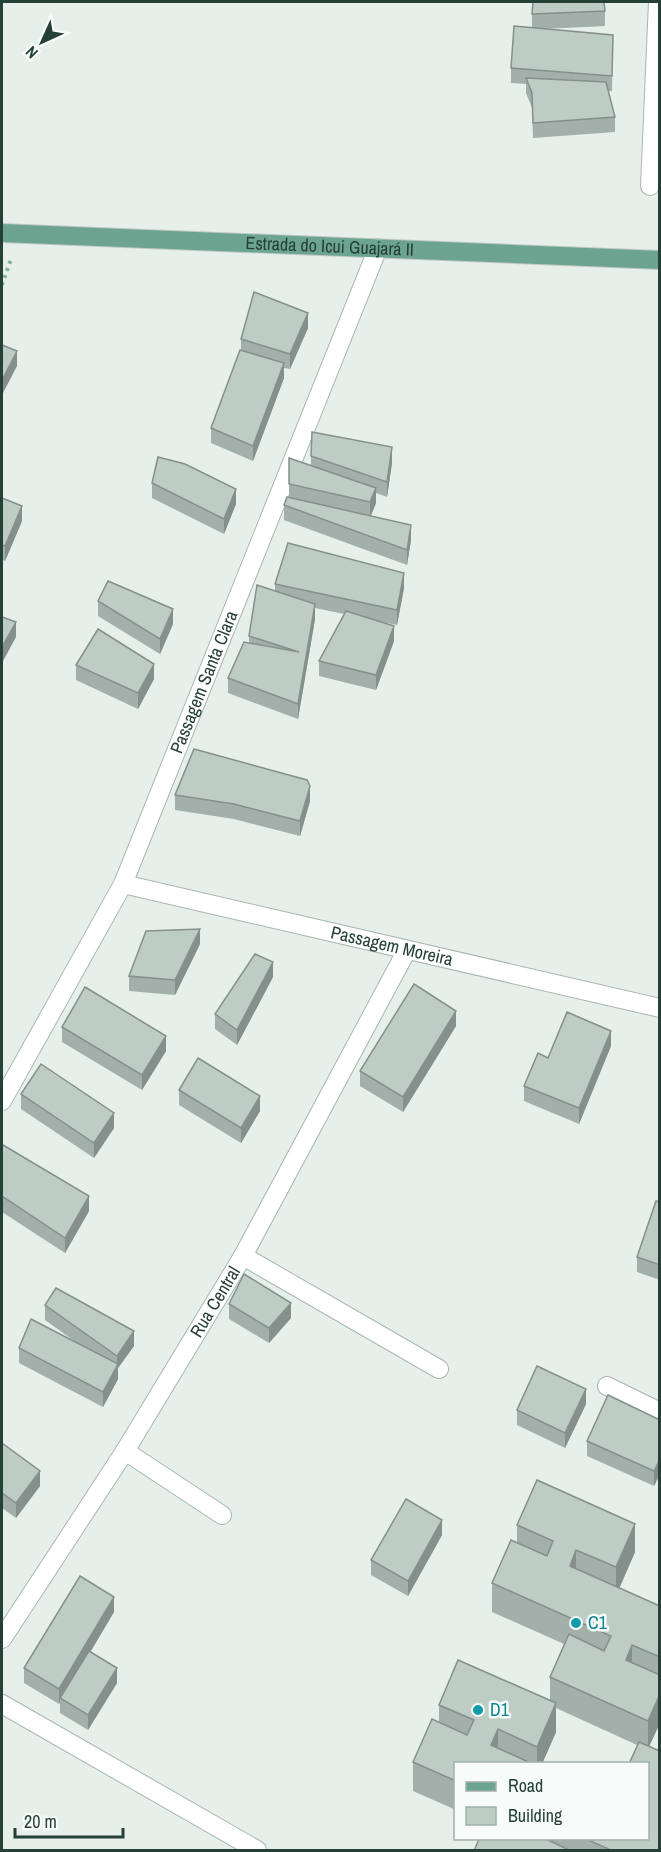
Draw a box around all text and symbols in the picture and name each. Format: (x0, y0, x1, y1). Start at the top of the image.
north arrow (12, 12, 72, 72)
text: N (20, 41, 43, 64)
street label: Estrada do Icui Guajará II (245, 230, 414, 262)
street label: Passagem Santa Clara (164, 607, 243, 757)
street label: Passagem Moreira (328, 919, 456, 972)
street label: Rua Central (184, 1261, 246, 1342)
place label: C1 (588, 1610, 608, 1635)
marker: C1 (569, 1616, 583, 1630)
place label: D1 (490, 1697, 510, 1722)
marker: D1 (471, 1703, 485, 1717)
legend (454, 1762, 649, 1840)
text: Road (508, 1773, 543, 1798)
scale bar (15, 1801, 123, 1839)
text: Building (508, 1803, 563, 1828)
text: 20 m (24, 1809, 57, 1834)

